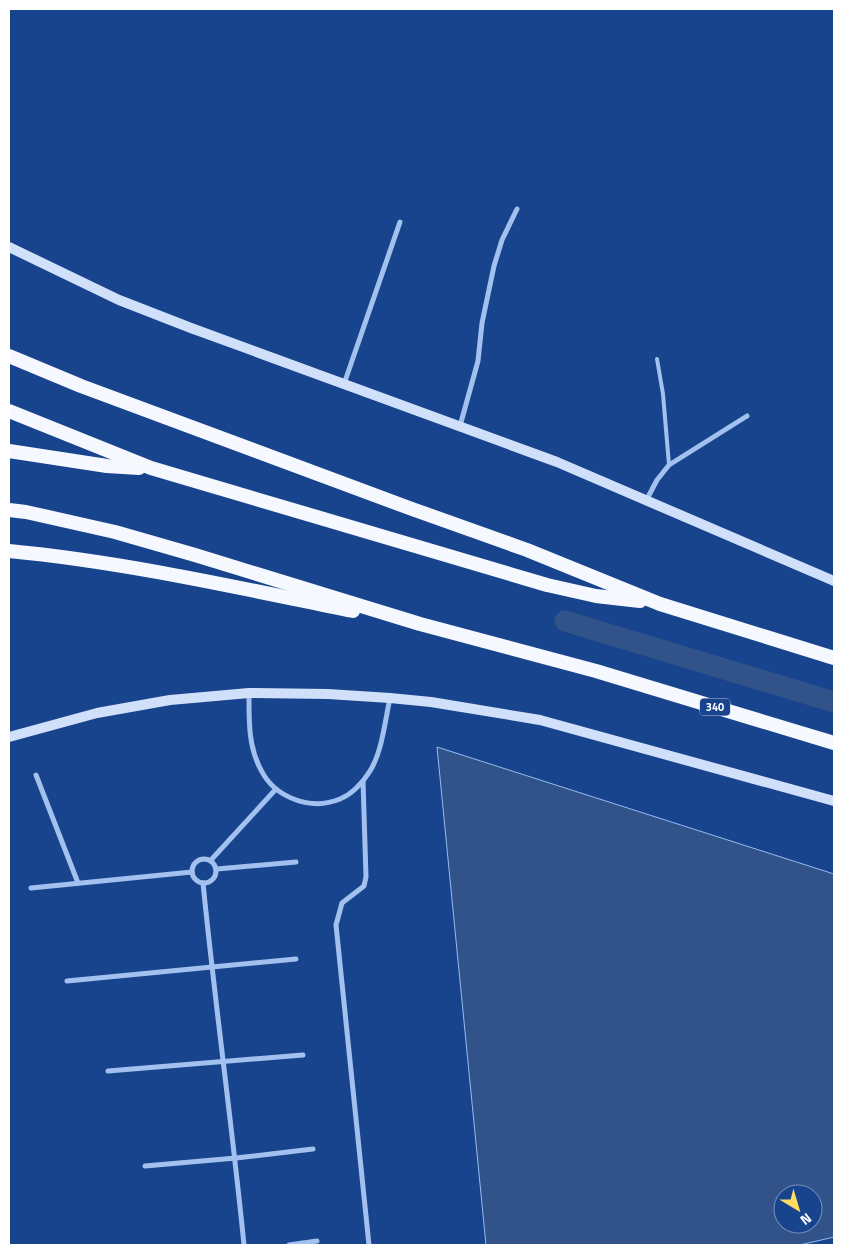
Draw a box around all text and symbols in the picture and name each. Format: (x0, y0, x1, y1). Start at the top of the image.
road number: 340 (700, 699, 730, 716)
north arrow (773, 1184, 823, 1234)
text: N (796, 1208, 817, 1231)

